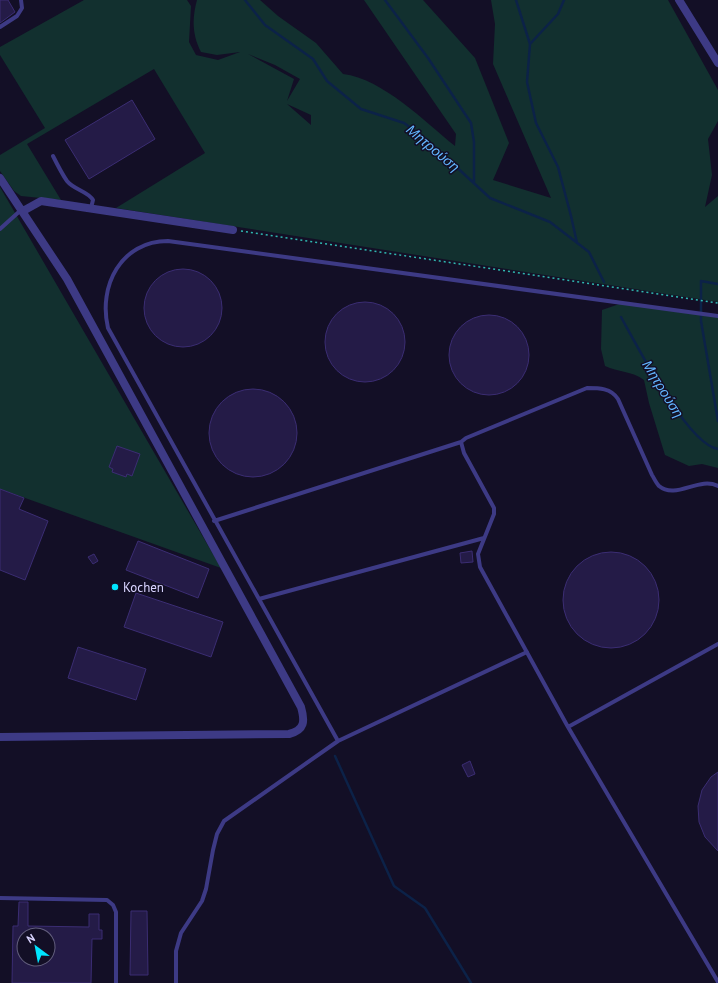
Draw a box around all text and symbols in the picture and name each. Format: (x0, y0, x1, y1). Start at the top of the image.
water label: Μητρούση (403, 120, 464, 176)
water label: Μητρούση (638, 357, 688, 421)
place label: Kochen (123, 579, 164, 596)
marker: Kochen (110, 582, 120, 592)
north arrow (16, 927, 56, 967)
text: N (24, 931, 37, 946)

